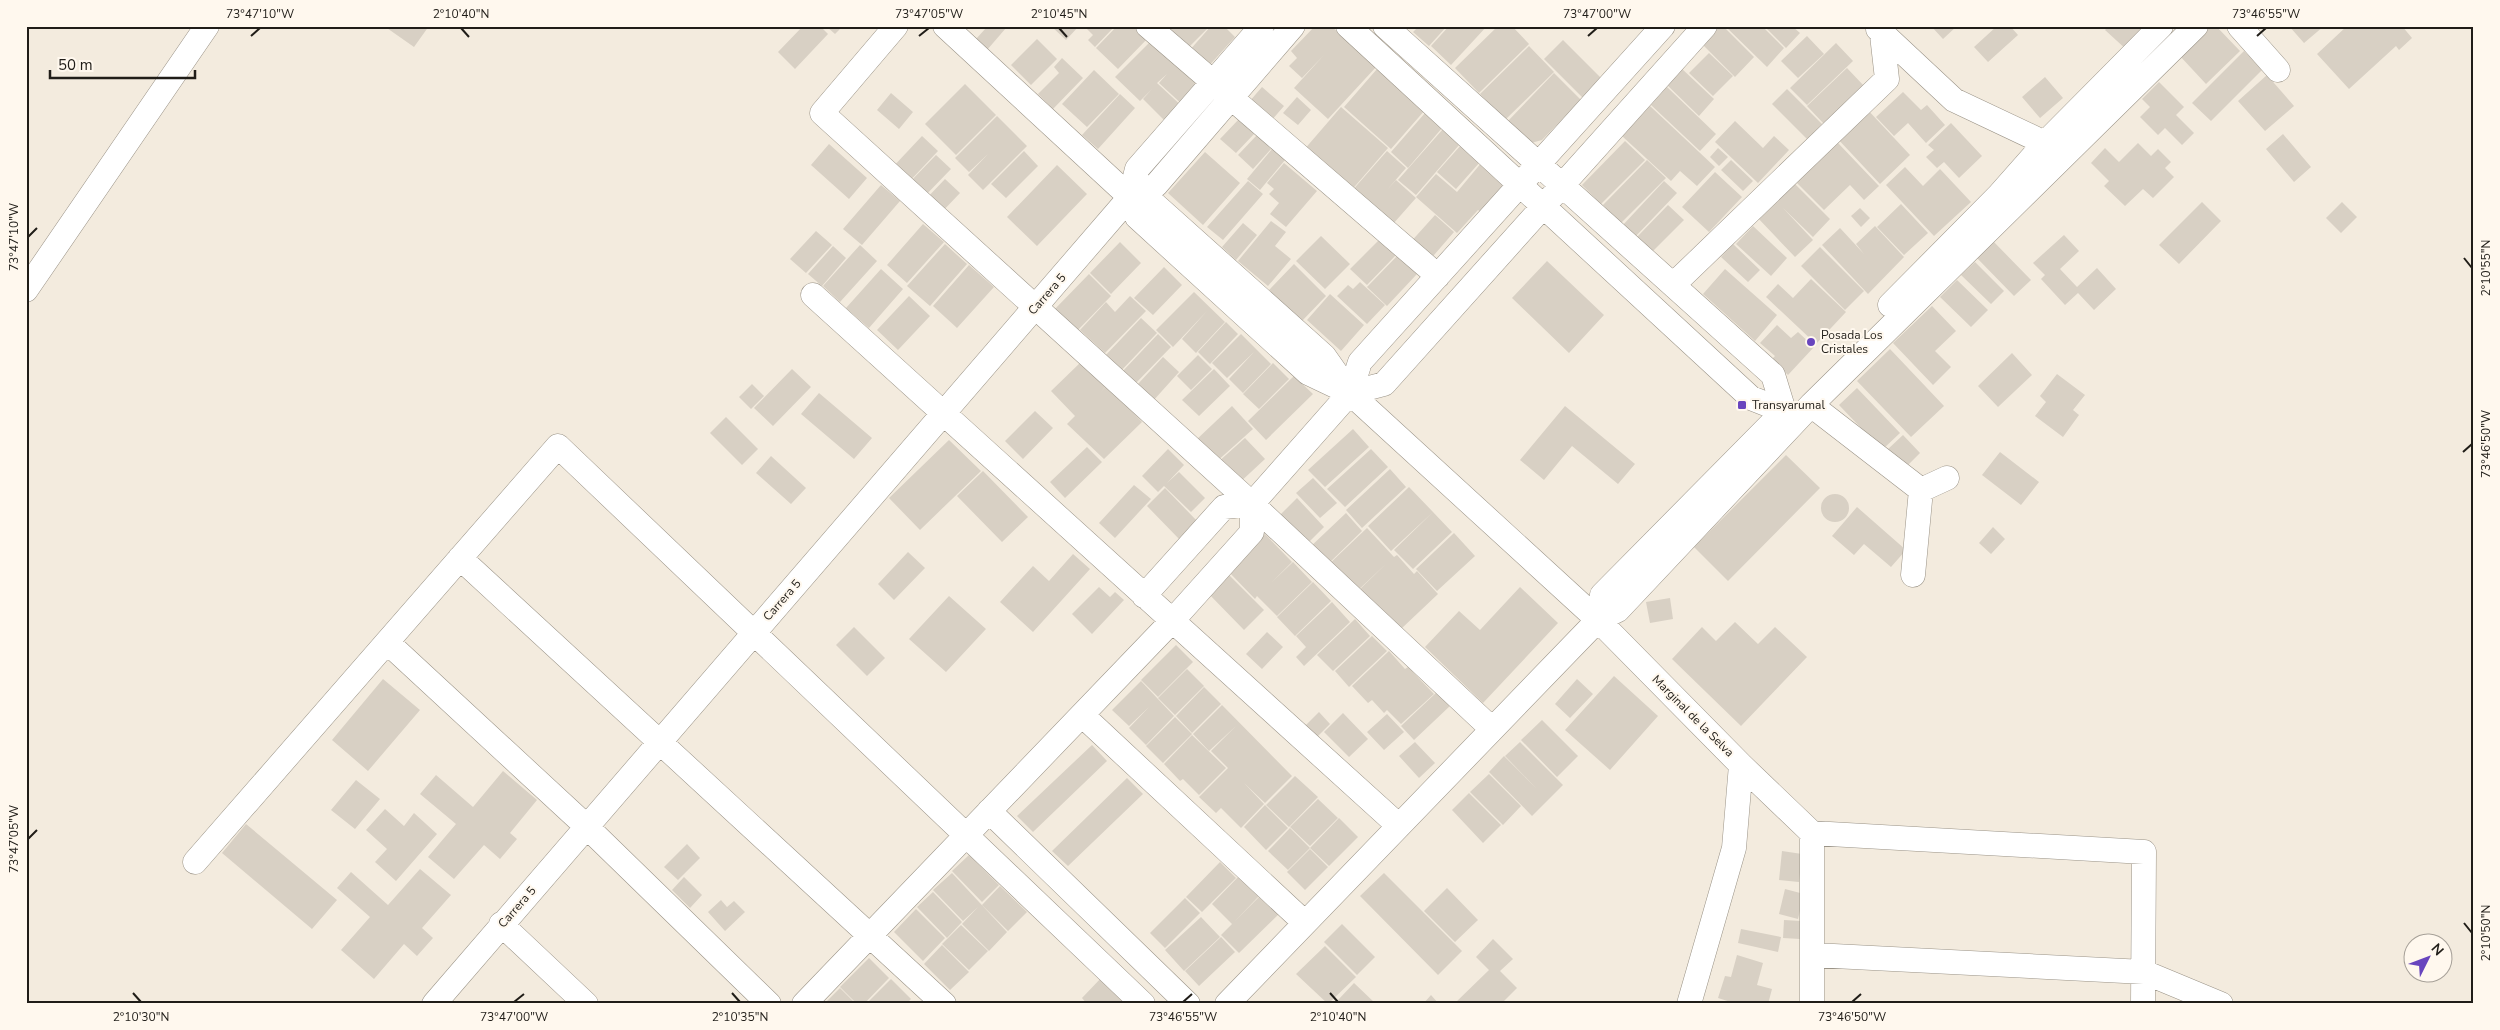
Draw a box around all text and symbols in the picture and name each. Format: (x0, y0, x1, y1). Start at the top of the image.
text: 73°47'10"W (226, 6, 294, 22)
text: 2°10'40"N (433, 6, 489, 22)
text: 73°47'05"W (895, 6, 963, 22)
text: 2°10'45"N (1031, 6, 1087, 22)
text: 73°47'00"W (1563, 6, 1631, 22)
text: 73°46'55"W (2232, 6, 2300, 22)
scale bar (50, 48, 195, 80)
text: 50 m (58, 55, 93, 75)
text: 73°47'10"W (6, 203, 22, 271)
text: 2°10'55"N (2478, 240, 2494, 296)
street label: Carrera 5 (1025, 270, 1069, 318)
place label: Posada Los Cristales (1821, 327, 1883, 357)
marker: Posada Los Cristales (1805, 336, 1817, 348)
place label: Transyarumal (1752, 397, 1825, 413)
marker: Transyarumal (1736, 399, 1748, 411)
text: 73°46'50"W (2478, 410, 2494, 478)
street label: Carrera 5 (760, 576, 804, 624)
street label: Marginal de la Selva (1649, 672, 1737, 760)
text: 73°47'05"W (6, 805, 22, 873)
street label: Carrera 5 (495, 883, 539, 931)
text: 2°10'50"N (2478, 905, 2494, 961)
north arrow (2402, 932, 2452, 982)
text: N (2427, 939, 2448, 960)
text: 2°10'30"N (113, 1009, 169, 1025)
text: 73°47'00"W (480, 1009, 548, 1025)
text: 2°10'35"N (712, 1009, 768, 1025)
text: 73°46'55"W (1149, 1009, 1217, 1025)
text: 2°10'40"N (1310, 1009, 1366, 1025)
text: 73°46'50"W (1818, 1009, 1886, 1025)

